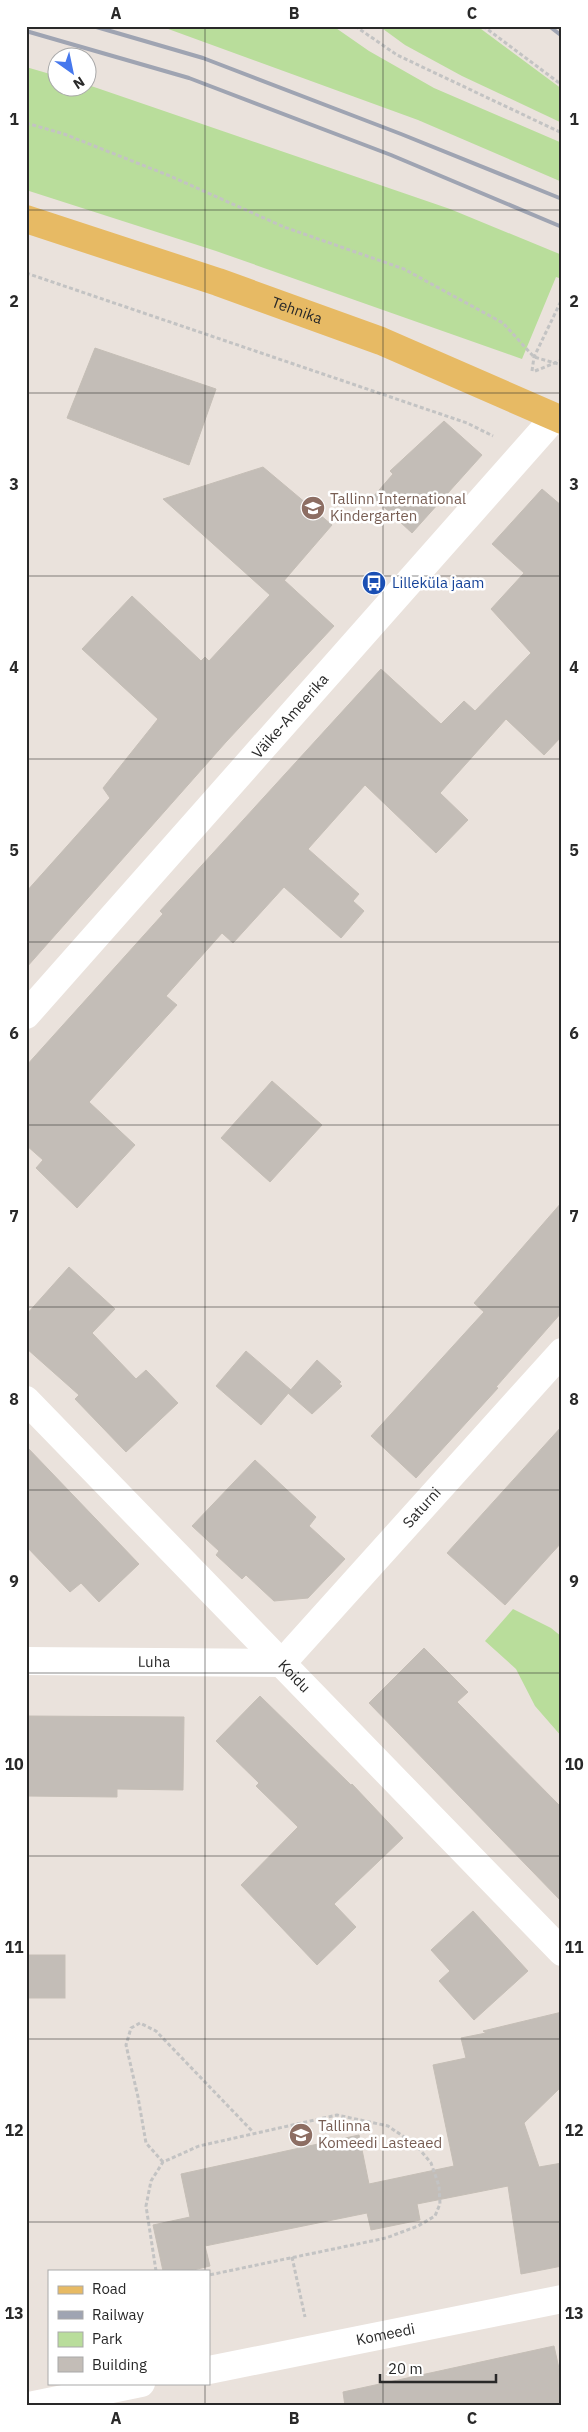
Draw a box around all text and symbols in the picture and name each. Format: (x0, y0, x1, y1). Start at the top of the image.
text: A (111, 3, 122, 23)
text: B (289, 3, 300, 23)
text: C (467, 3, 477, 23)
north arrow (48, 48, 98, 98)
text: N (70, 73, 88, 93)
text: 1 (9, 109, 19, 129)
text: 1 (569, 109, 579, 129)
text: 2 (9, 291, 19, 311)
text: 2 (569, 291, 579, 311)
street label: Tehnika (269, 292, 325, 328)
text: 3 (9, 474, 19, 494)
text: 3 (569, 474, 579, 494)
place label: Tallinn International Kindergarten (330, 489, 466, 525)
school or university icon: Tallinn International Kindergarten (300, 495, 326, 521)
bus stop icon: Lilleküla jaam (361, 570, 387, 596)
place label: Lilleküla jaam (392, 573, 484, 592)
text: 4 (9, 657, 19, 677)
text: 4 (569, 657, 579, 677)
street label: Väike-Ameerika (248, 670, 332, 762)
text: 5 (9, 840, 19, 860)
text: 5 (569, 840, 579, 860)
text: 6 (9, 1023, 19, 1043)
text: 6 (569, 1023, 579, 1043)
text: 7 (9, 1206, 19, 1226)
text: 7 (569, 1206, 579, 1226)
text: 8 (9, 1389, 19, 1409)
text: 8 (569, 1389, 579, 1409)
street label: Saturni (398, 1483, 445, 1532)
text: 9 (9, 1571, 19, 1591)
text: 9 (569, 1571, 579, 1591)
street label: Luha (138, 1652, 170, 1671)
street label: Koidu (274, 1655, 315, 1696)
text: 10 (4, 1754, 24, 1774)
text: 10 (564, 1754, 584, 1774)
text: 11 (4, 1937, 24, 1957)
text: 11 (564, 1937, 584, 1957)
place label: Tallinna Komeedi Lasteaed (318, 2116, 442, 2152)
text: 12 (4, 2120, 24, 2140)
text: 12 (564, 2120, 584, 2140)
school or university icon: Tallinna Komeedi Lasteaed (288, 2122, 314, 2148)
legend (48, 2270, 210, 2384)
text: Road (92, 2279, 127, 2298)
text: 13 (4, 2303, 24, 2323)
text: 13 (564, 2303, 584, 2323)
text: Railway (92, 2305, 145, 2324)
street label: Komeedi (354, 2319, 416, 2349)
text: Park (92, 2329, 122, 2348)
scale bar (380, 2352, 497, 2384)
text: Building (92, 2355, 147, 2374)
text: 20 m (388, 2359, 423, 2378)
text: A (111, 2408, 122, 2428)
text: B (289, 2408, 300, 2428)
text: C (467, 2408, 477, 2428)

